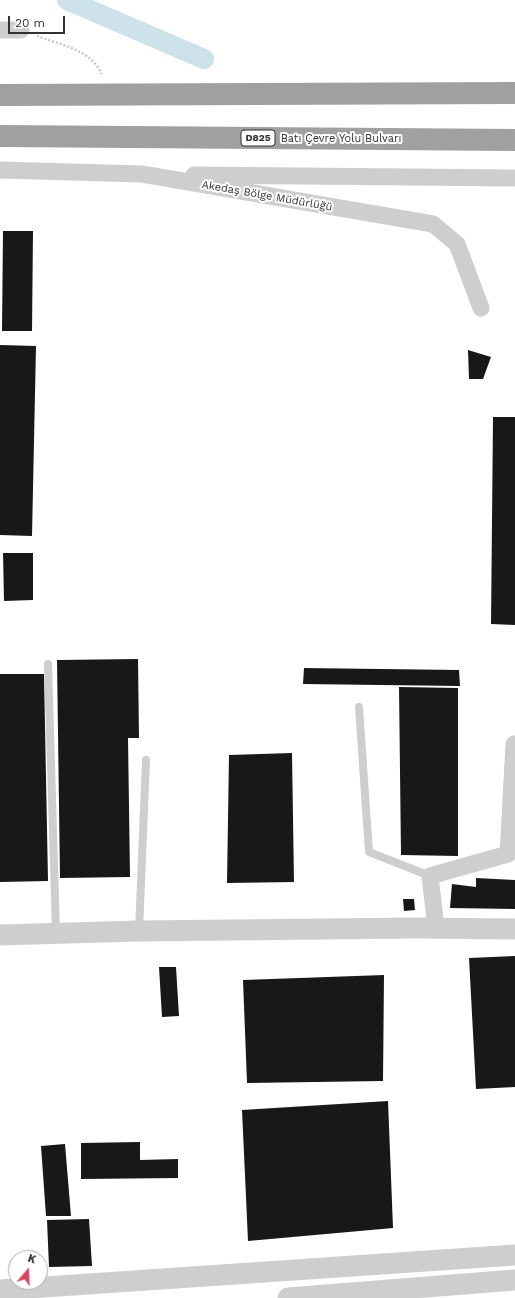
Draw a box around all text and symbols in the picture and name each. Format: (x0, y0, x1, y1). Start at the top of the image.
scale bar (10, 8, 67, 34)
text: 20 m (15, 16, 45, 30)
road number: D825 (241, 130, 275, 146)
street label: Batı Çevre Yolu Bulvarı (281, 132, 401, 146)
street label: Akedaş Bölge Müdürlüğü (201, 178, 333, 214)
north arrow (8, 1250, 48, 1290)
text: K (26, 1252, 37, 1267)

